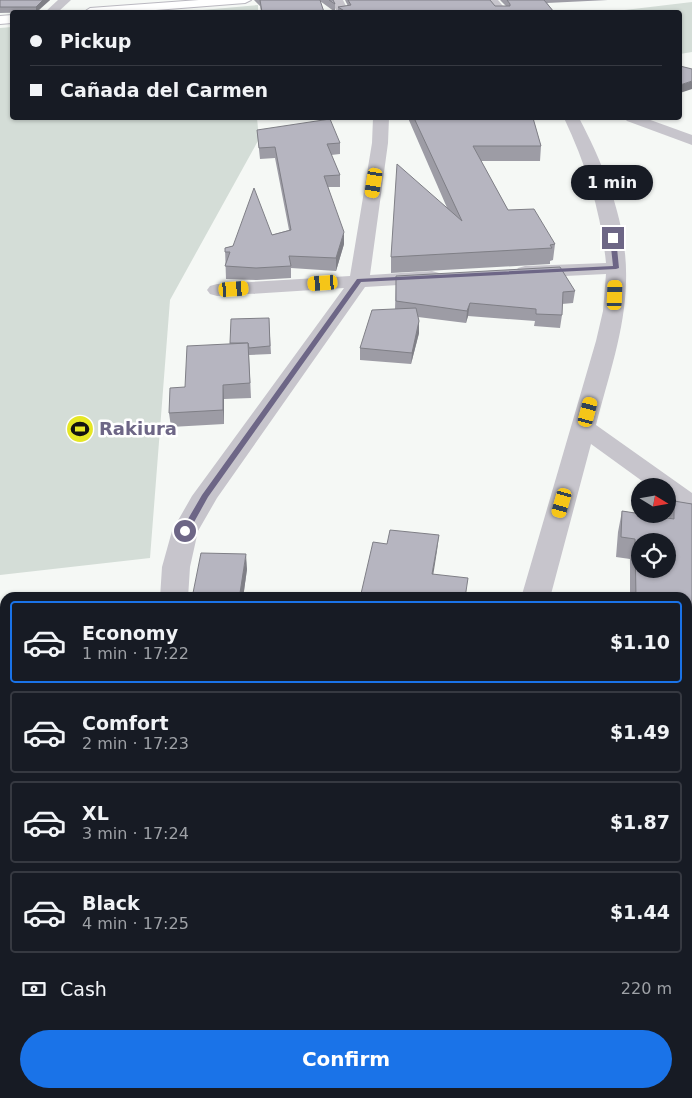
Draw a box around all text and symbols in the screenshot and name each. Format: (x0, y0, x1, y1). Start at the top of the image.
text: Pickup (60, 30, 131, 52)
text: Cañada del Carmen (60, 79, 268, 101)
callout: 1 min (572, 166, 654, 200)
car (364, 167, 383, 199)
text: 1 min (587, 173, 637, 192)
route end (602, 227, 624, 249)
car (307, 274, 338, 292)
car (218, 280, 249, 298)
car (606, 280, 623, 310)
car (576, 396, 599, 428)
sports icon: Rakiura (65, 414, 95, 444)
place label: Rakiura (99, 418, 177, 439)
north arrow (631, 478, 676, 522)
map controls (631, 478, 676, 578)
car (550, 487, 573, 519)
route start (174, 520, 196, 542)
button: locate (631, 533, 676, 578)
icon: car (22, 620, 67, 665)
text: Economy (82, 622, 178, 644)
text: $1.10 (610, 631, 670, 653)
text: 1 min · 17:22 (82, 644, 189, 663)
icon: car (22, 710, 67, 755)
text: Comfort (82, 712, 169, 734)
text: $1.49 (610, 721, 670, 743)
text: 2 min · 17:23 (82, 734, 189, 753)
icon: car (22, 800, 67, 845)
text: XL (82, 802, 109, 824)
text: $1.87 (610, 811, 670, 833)
text: 3 min · 17:24 (82, 824, 189, 843)
icon: car (22, 890, 67, 935)
text: Black (82, 892, 140, 914)
text: $1.44 (610, 901, 670, 923)
text: 4 min · 17:25 (82, 914, 189, 933)
icon: cash (20, 975, 48, 1003)
text: Cash (60, 978, 107, 1000)
text: 220 m (621, 979, 672, 998)
button: Confirm (20, 1030, 672, 1088)

